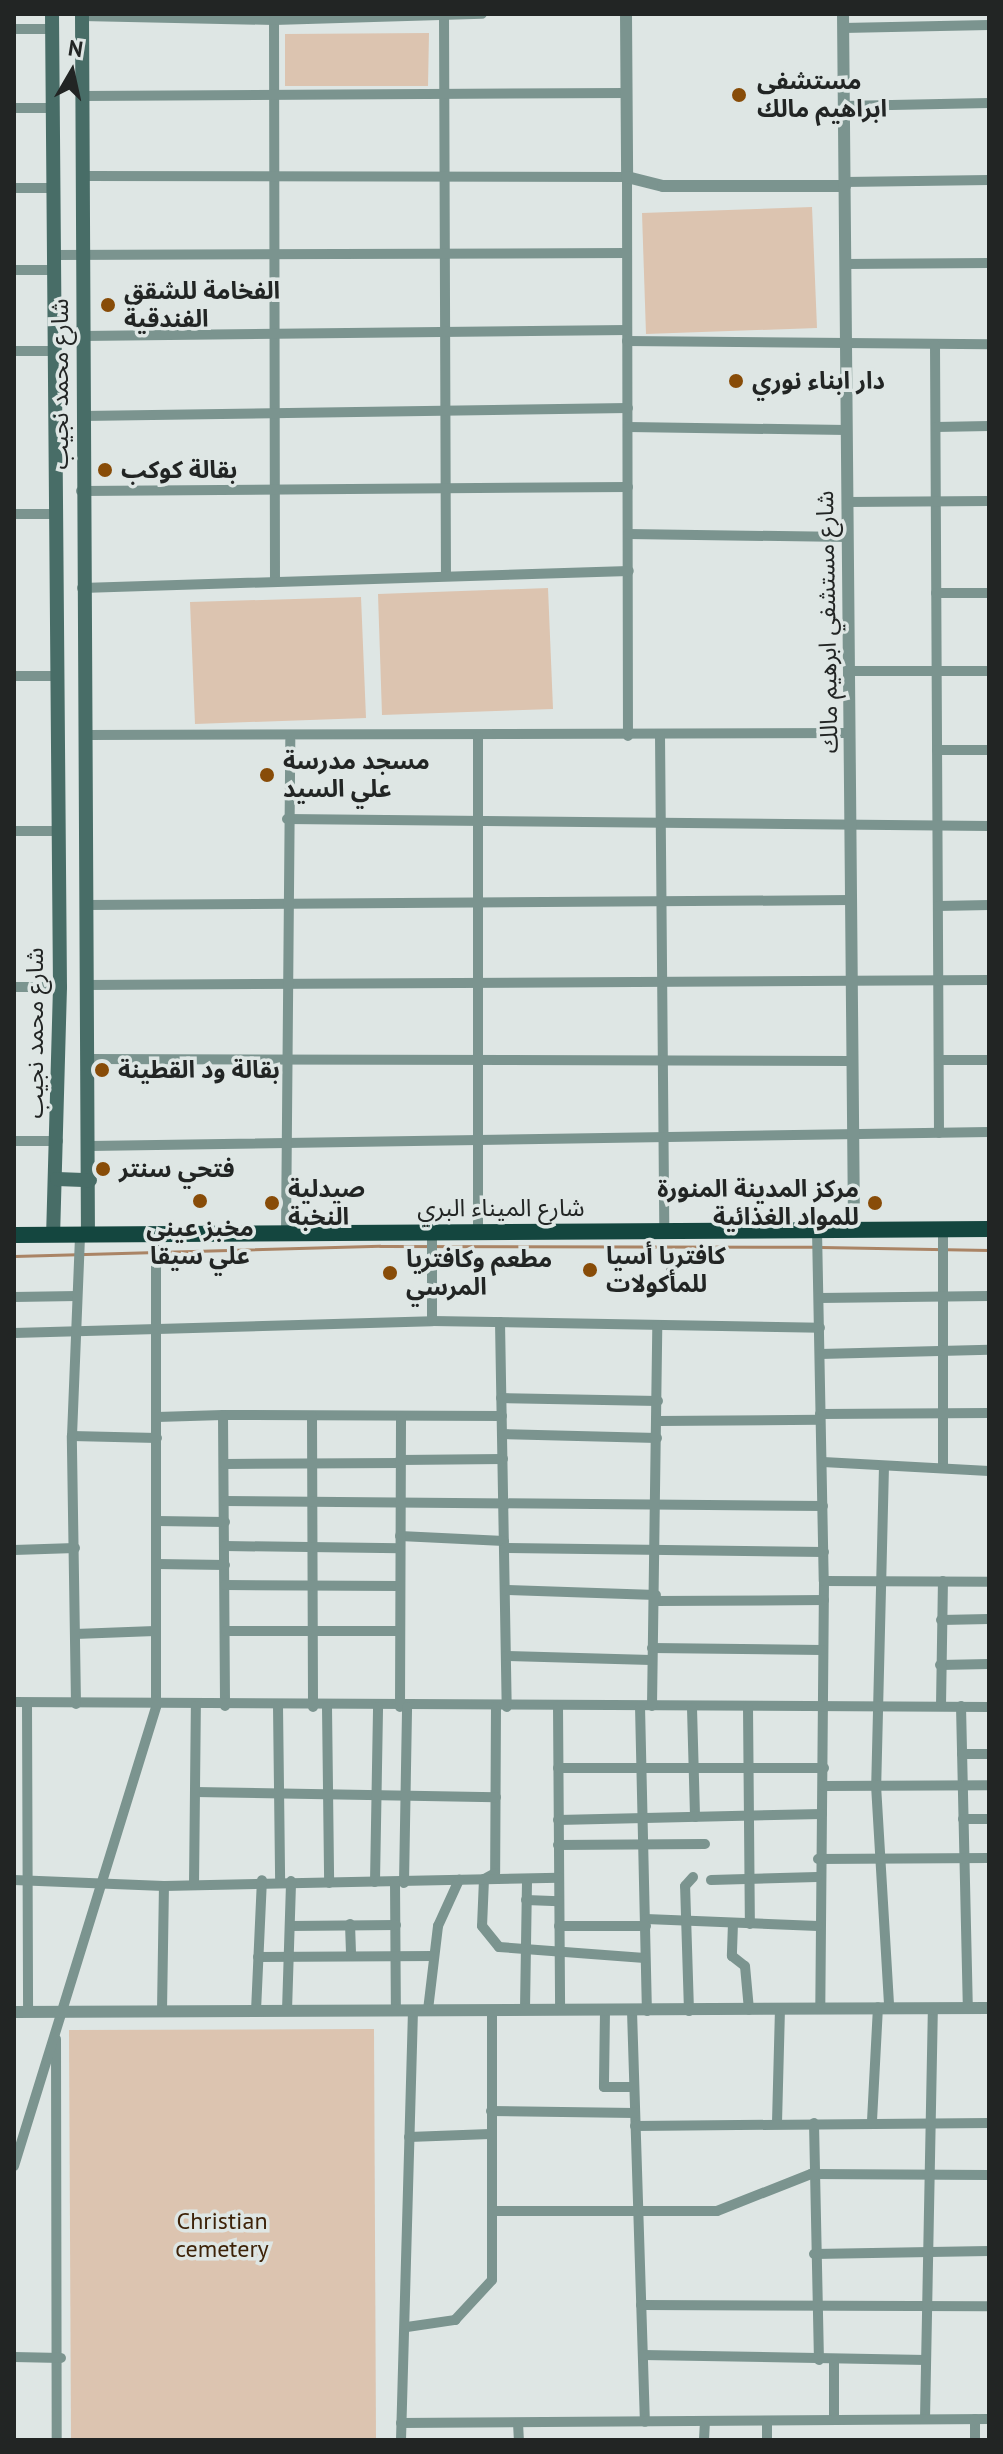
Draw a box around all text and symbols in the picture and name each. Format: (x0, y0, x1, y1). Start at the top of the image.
north arrow (32, 32, 112, 112)
text: N (66, 33, 85, 63)
place label: مستشفى ابراهيم مالك (757, 67, 887, 123)
marker: مستشفى ابراهيم مالك (728, 84, 750, 106)
place label: الفخامة للشقق الفندقية (124, 277, 280, 333)
marker: الفخامة للشقق الفندقية (99, 296, 117, 314)
street label: شارع محمد نجيب (46, 298, 74, 470)
place label: دار ابناء نوري (752, 367, 885, 395)
marker: دار ابناء نوري (727, 372, 745, 390)
place label: بقالة كوكب (121, 456, 237, 484)
marker: بقالة كوكب (96, 461, 114, 479)
street label: شارع مستشفي ابرهيم مالك (810, 490, 844, 754)
place label: مسجد مدرسة علي السيد (283, 747, 430, 803)
marker: مسجد مدرسة علي السيد (258, 766, 276, 784)
street label: شارع محمد نجيب (21, 947, 49, 1119)
place label: بقالة ود القطينة (118, 1056, 280, 1084)
marker: بقالة ود القطينة (93, 1061, 111, 1079)
place label: فتحي سنتر (119, 1155, 235, 1183)
marker: فتحي سنتر (94, 1160, 112, 1178)
place label: صيدلية النخبة (288, 1175, 365, 1231)
place label: مركز المدينة المنورة للمواد الغذائية (657, 1175, 859, 1231)
marker: مخبز عيني علي سيقا (191, 1192, 209, 1210)
marker: صيدلية النخبة (263, 1194, 281, 1212)
street label: شارع الميناء البري (417, 1194, 585, 1222)
marker: مركز المدينة المنورة للمواد الغذائية (866, 1194, 884, 1212)
place label: مخبز عيني علي سيقا (146, 1214, 254, 1270)
place label: كافتريا أسيا للمأكولات (606, 1242, 726, 1298)
place label: مطعم وكافتريا المرسي (406, 1245, 552, 1301)
marker: كافتريا أسيا للمأكولات (581, 1261, 599, 1279)
marker: مطعم وكافتريا المرسي (381, 1264, 399, 1282)
park label: Christian cemetery (175, 2207, 269, 2263)

